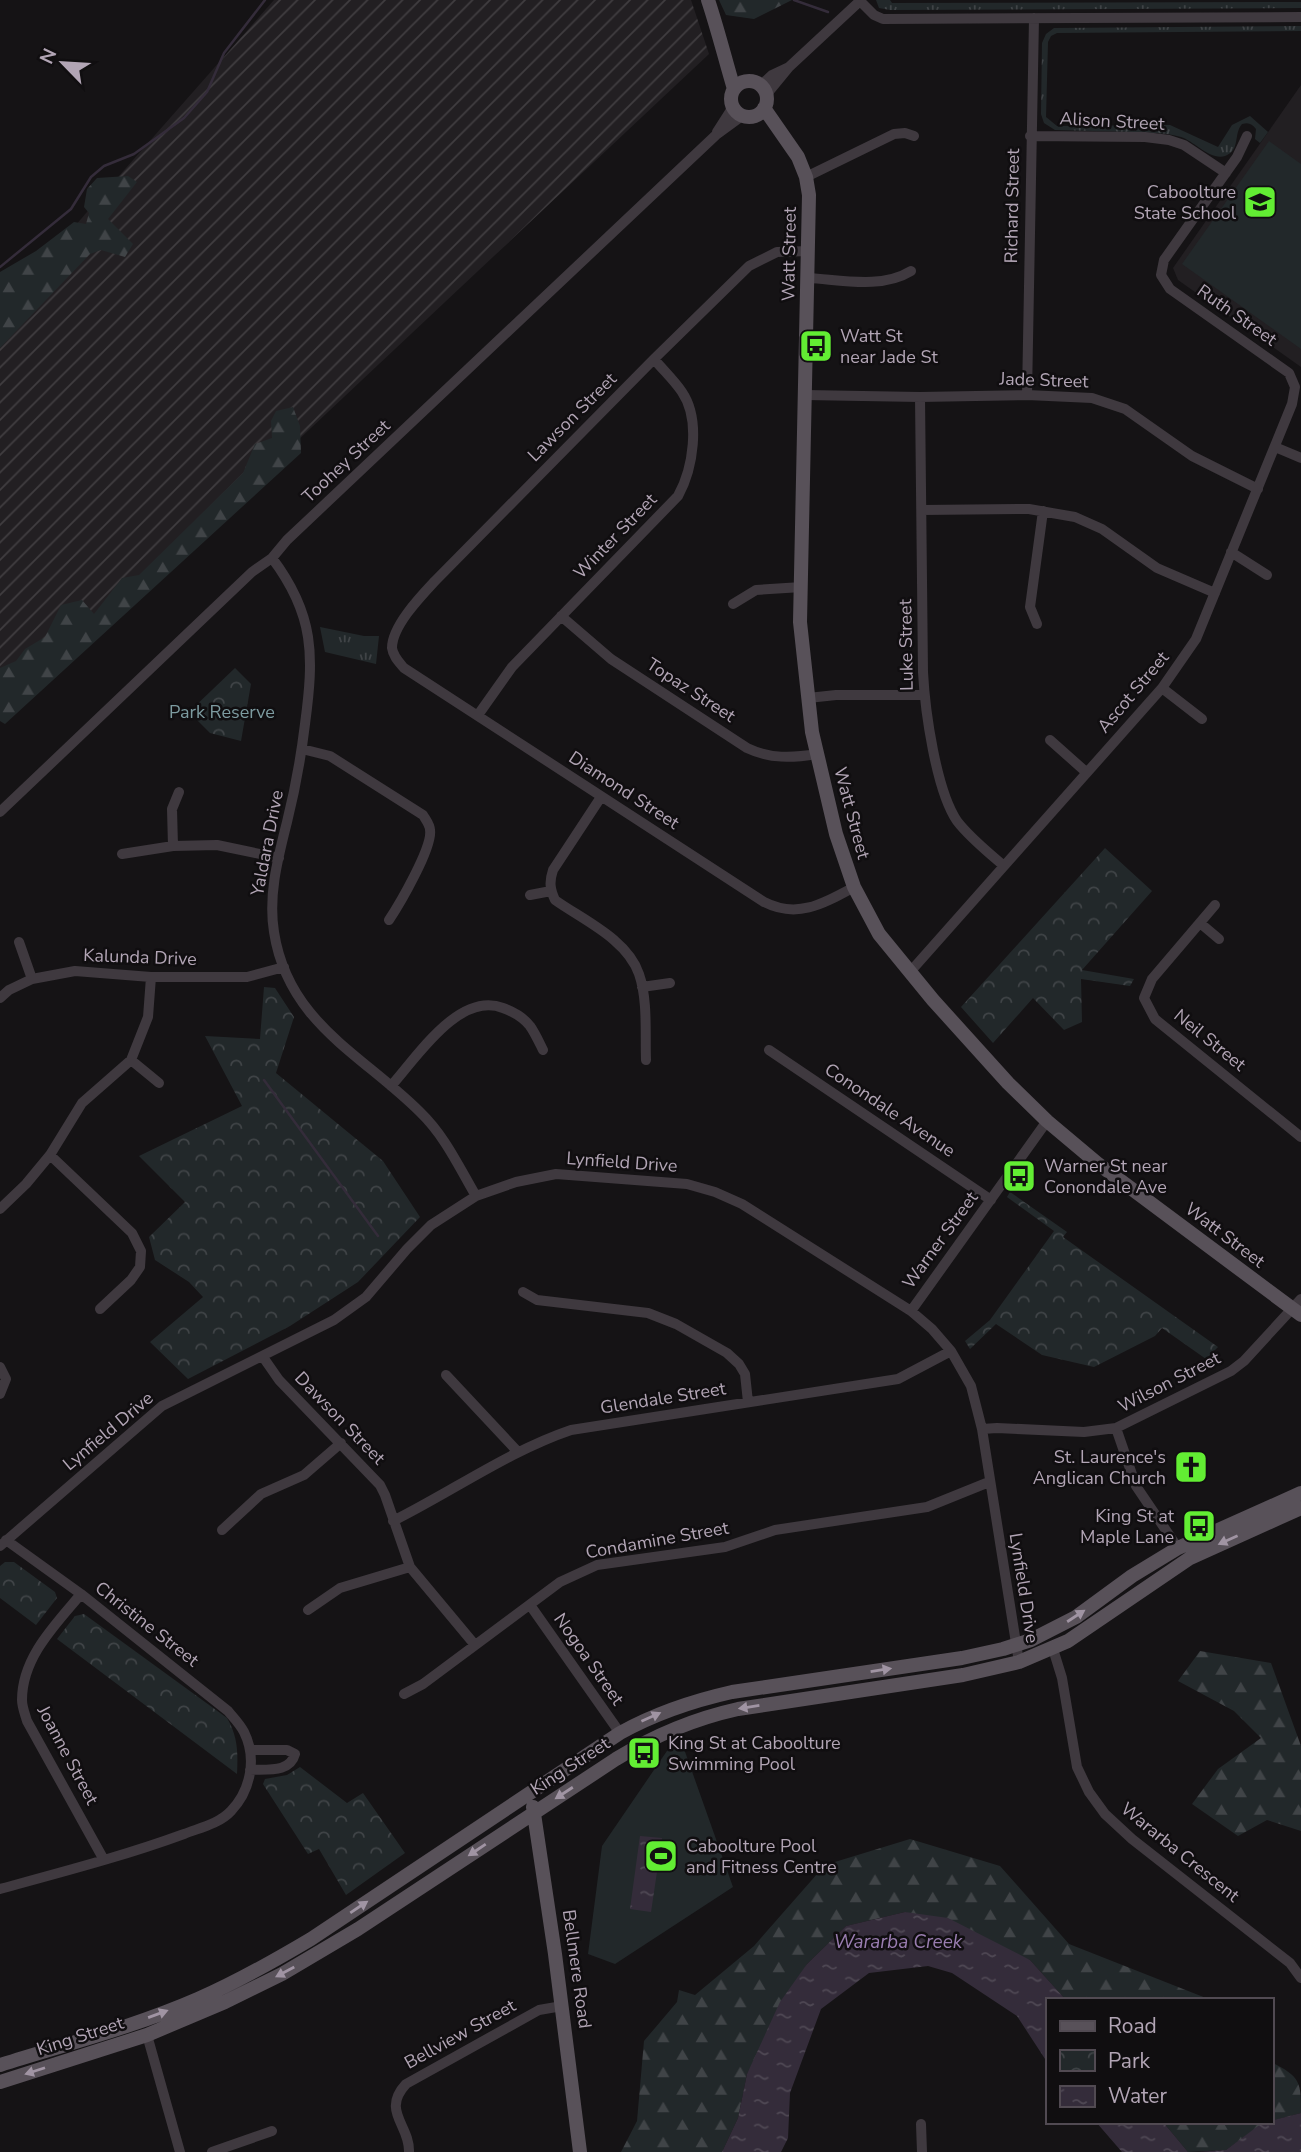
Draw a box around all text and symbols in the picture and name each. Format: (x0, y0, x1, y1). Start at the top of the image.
north arrow (28, 28, 98, 98)
text: N (34, 44, 63, 68)
street label: Alison Street (1059, 106, 1166, 136)
street label: Richard Street (999, 148, 1025, 264)
place label: Caboolture State School (1134, 180, 1237, 225)
school or university icon: Caboolture State School (1241, 183, 1279, 221)
street label: Watt Street (776, 206, 802, 301)
street label: Ruth Street (1192, 279, 1282, 352)
place label: Watt St near Jade St (840, 324, 939, 369)
bus stop icon: Watt St near Jade St (797, 327, 835, 365)
street label: Jade Street (998, 366, 1090, 394)
street label: Lawson Street (522, 367, 622, 467)
street label: Toohey Street (297, 414, 396, 508)
street label: Winter Street (568, 488, 662, 584)
street label: Luke Street (893, 598, 919, 691)
street label: Ascot Street (1092, 646, 1175, 738)
street label: Topaz Street (642, 652, 741, 728)
park label: Park Reserve (169, 700, 275, 724)
street label: Diamond Street (564, 745, 684, 835)
street label: Watt Street (828, 764, 876, 862)
street label: Yaldara Drive (245, 788, 289, 899)
street label: Kalunda Drive (83, 943, 197, 971)
street label: Neil Street (1169, 1004, 1252, 1077)
street label: Conondale Avenue (820, 1057, 960, 1163)
street label: Lynfield Drive (566, 1146, 678, 1178)
place label: Warner St near Conondale Ave (1044, 1154, 1168, 1199)
bus stop icon: Warner St near Conondale Ave (1000, 1157, 1038, 1195)
street label: Warner Street (897, 1186, 984, 1293)
street label: Watt Street (1180, 1197, 1270, 1273)
street label: Wilson Street (1114, 1346, 1225, 1418)
street label: Dawson Street (290, 1366, 391, 1470)
street label: Glendale Street (599, 1376, 728, 1420)
street label: Lynfield Drive (58, 1386, 158, 1476)
place label: St. Laurence's Anglican Church (1033, 1445, 1166, 1490)
church icon: St. Laurence's Anglican Church (1172, 1448, 1210, 1486)
place label: King St at Maple Lane (1080, 1504, 1175, 1549)
bus stop icon: King St at Maple Lane (1180, 1507, 1218, 1545)
street label: Condamine Street (584, 1515, 731, 1564)
street label: Lynfield Drive (1003, 1531, 1045, 1645)
one-way arrow (1218, 1534, 1238, 1546)
street label: Christine Street (90, 1576, 204, 1673)
street label: Nogoa Street (548, 1608, 630, 1710)
one-way arrow (1067, 1609, 1086, 1622)
one-way arrow (870, 1665, 892, 1676)
street label: Joanne Street (31, 1700, 105, 1809)
one-way arrow (738, 1702, 760, 1713)
one-way arrow (640, 1711, 661, 1722)
street label: King Street (526, 1731, 615, 1801)
place label: King St at Caboolture Swimming Pool (668, 1731, 841, 1776)
bus stop icon: King St at Caboolture Swimming Pool (625, 1734, 663, 1772)
one-way arrow (554, 1786, 573, 1799)
street label: Wararba Crescent (1116, 1797, 1245, 1908)
place label: Caboolture Pool and Fitness Centre (686, 1834, 836, 1879)
sports icon: Caboolture Pool and Fitness Centre (642, 1837, 680, 1875)
one-way arrow (468, 1843, 486, 1857)
one-way arrow (349, 1901, 368, 1914)
street label: Bellmere Road (557, 1908, 597, 2030)
water label: Wararba Creek (834, 1929, 963, 1955)
one-way arrow (275, 1966, 295, 1977)
street label: Bellview Street (400, 1993, 521, 2075)
legend (1046, 1998, 1273, 2124)
one-way arrow (148, 2008, 169, 2019)
street label: King Street (34, 2010, 127, 2061)
text: Road (1108, 2012, 1157, 2040)
text: Park (1108, 2047, 1150, 2075)
one-way arrow (25, 2066, 46, 2077)
text: Water (1108, 2082, 1167, 2110)

